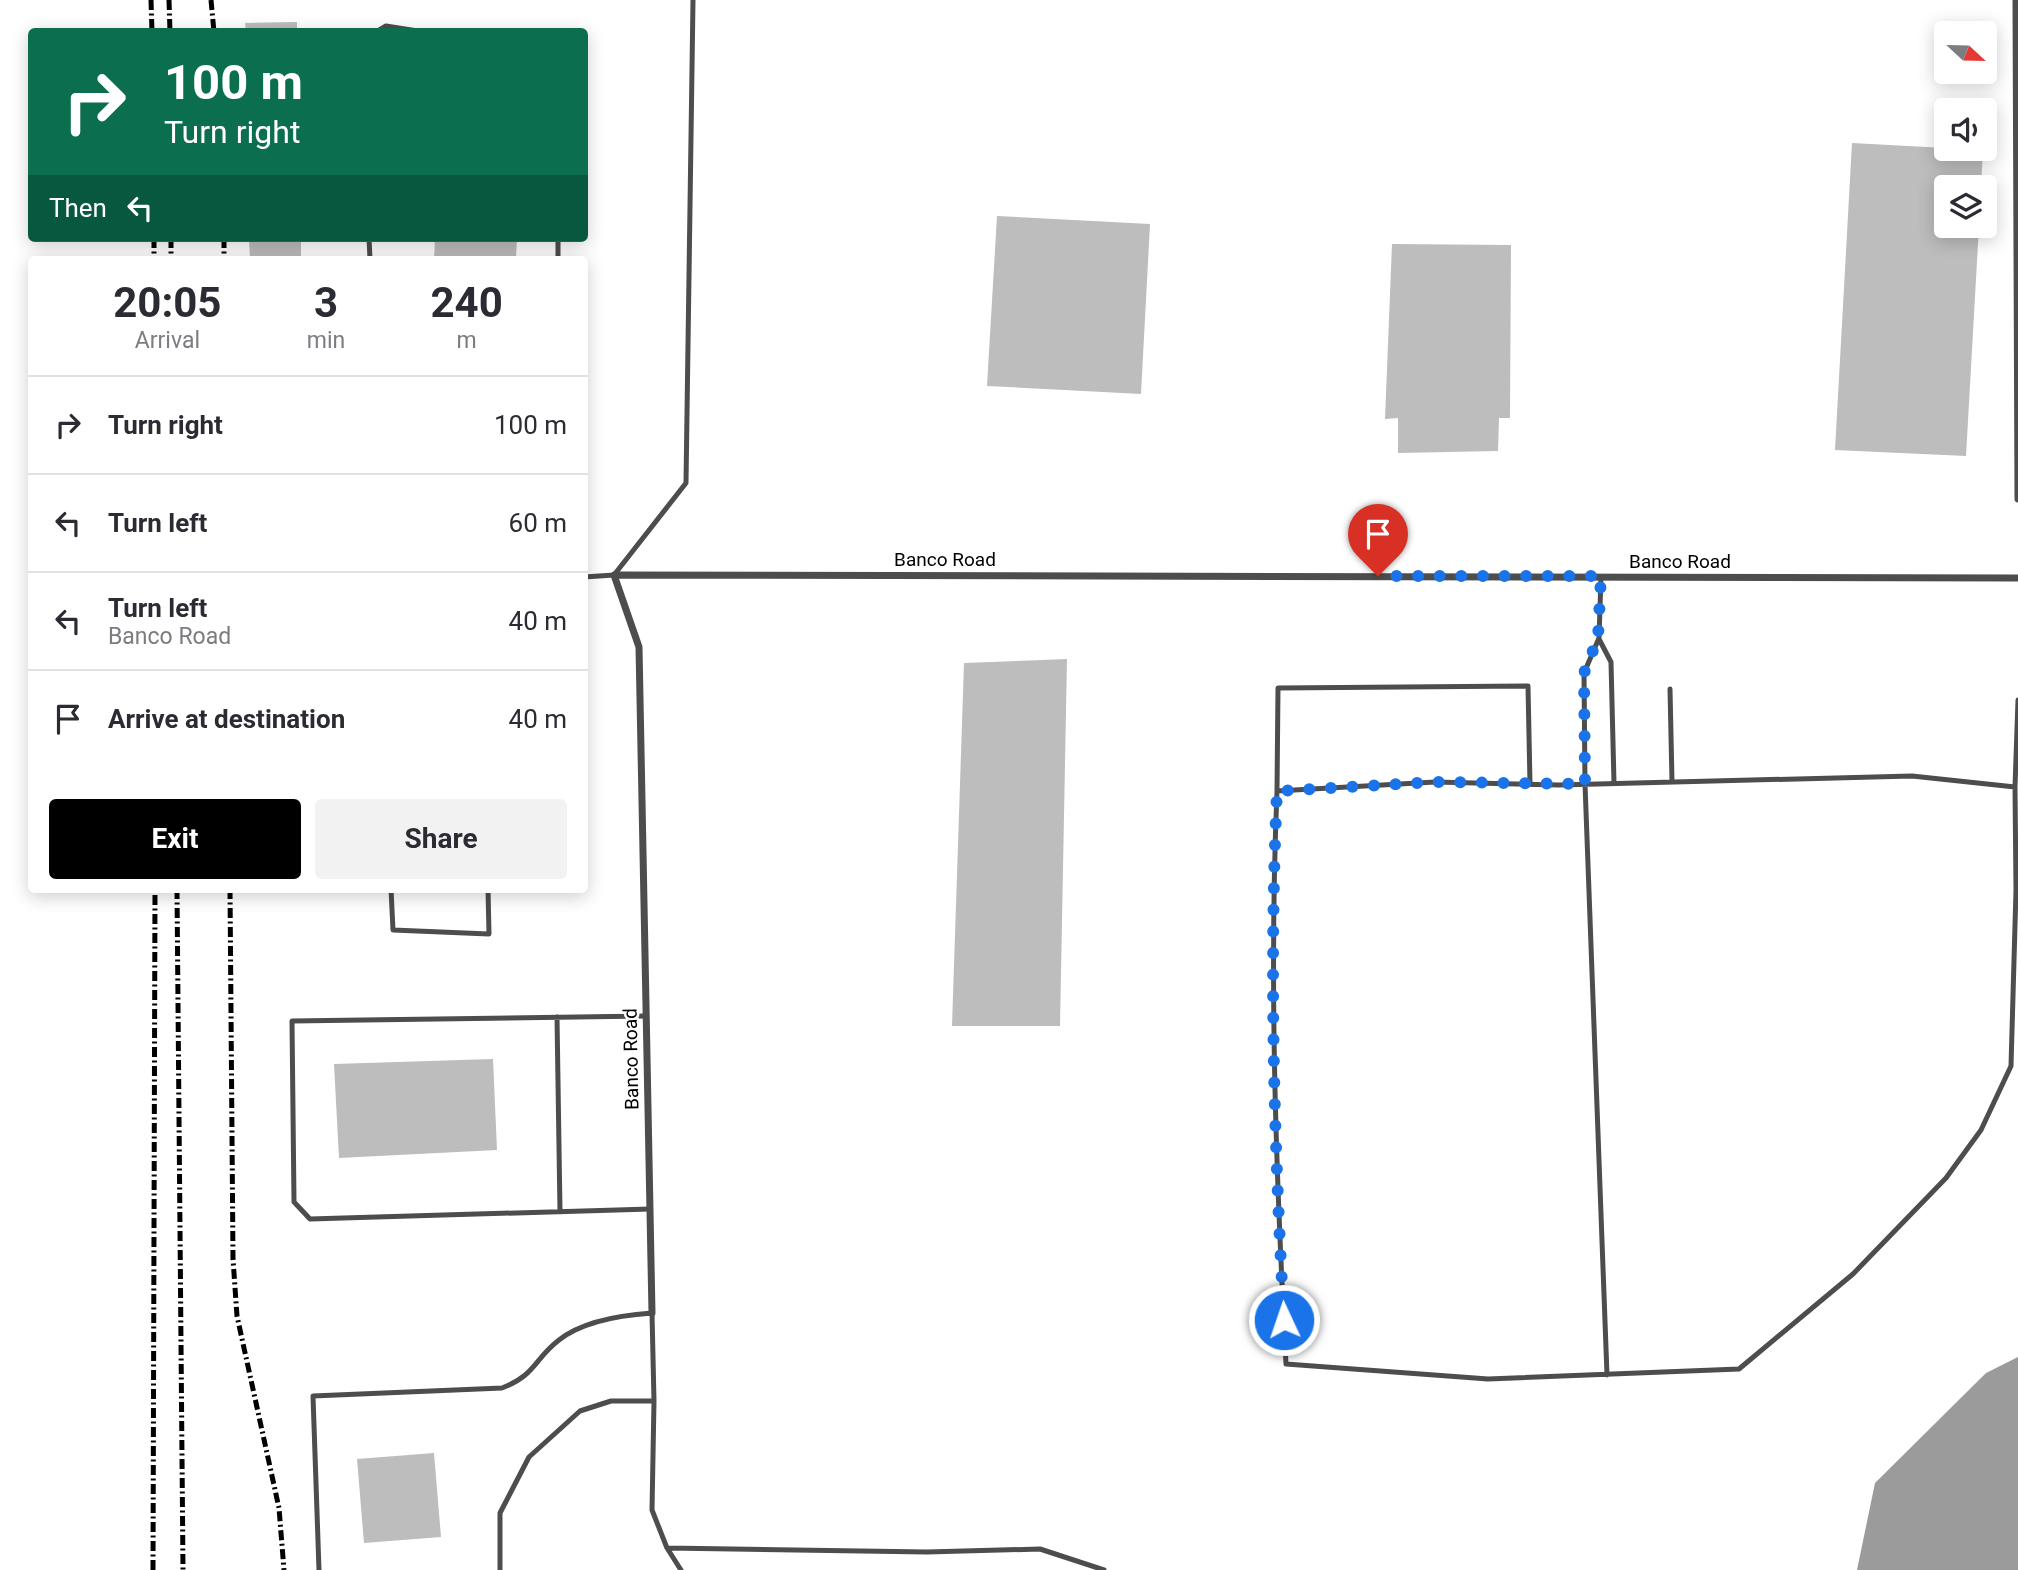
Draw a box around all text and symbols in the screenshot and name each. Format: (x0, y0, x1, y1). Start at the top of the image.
north arrow (1934, 21, 1997, 84)
map controls (1934, 21, 1997, 238)
text: 100 m (164, 54, 303, 111)
icon: right (49, 56, 140, 147)
button: sound (1934, 98, 1997, 161)
text: Turn right (164, 113, 300, 151)
button: layers (1934, 175, 1997, 238)
icon: left (121, 189, 159, 227)
text: Then (49, 193, 107, 223)
text: 20:05 (113, 278, 221, 327)
text: 3 (314, 278, 338, 327)
text: 240 (430, 278, 503, 327)
text: Arrival (135, 327, 200, 354)
text: min (307, 327, 345, 354)
text: m (457, 327, 477, 354)
icon: right (49, 406, 87, 444)
text: Turn right (108, 410, 223, 440)
text: 100 m (494, 410, 567, 440)
icon: left (49, 504, 87, 542)
pin (1348, 504, 1408, 576)
text: Turn left (108, 508, 207, 538)
text: 60 m (509, 508, 567, 538)
icon: arrive (1359, 515, 1397, 553)
street label: Banco Road (894, 548, 996, 571)
street label: Banco Road (1629, 550, 1731, 573)
text: Turn left (108, 593, 207, 623)
icon: left (49, 602, 87, 640)
text: 40 m (509, 606, 567, 636)
text: Banco Road (108, 623, 231, 650)
icon: arrive (49, 700, 87, 738)
text: Arrive at destination (108, 704, 345, 734)
text: 40 m (509, 704, 567, 734)
button: Exit (49, 799, 301, 879)
button: Share (315, 799, 567, 879)
street label: Banco Road (619, 1008, 643, 1110)
position arrow (1247, 1283, 1321, 1357)

